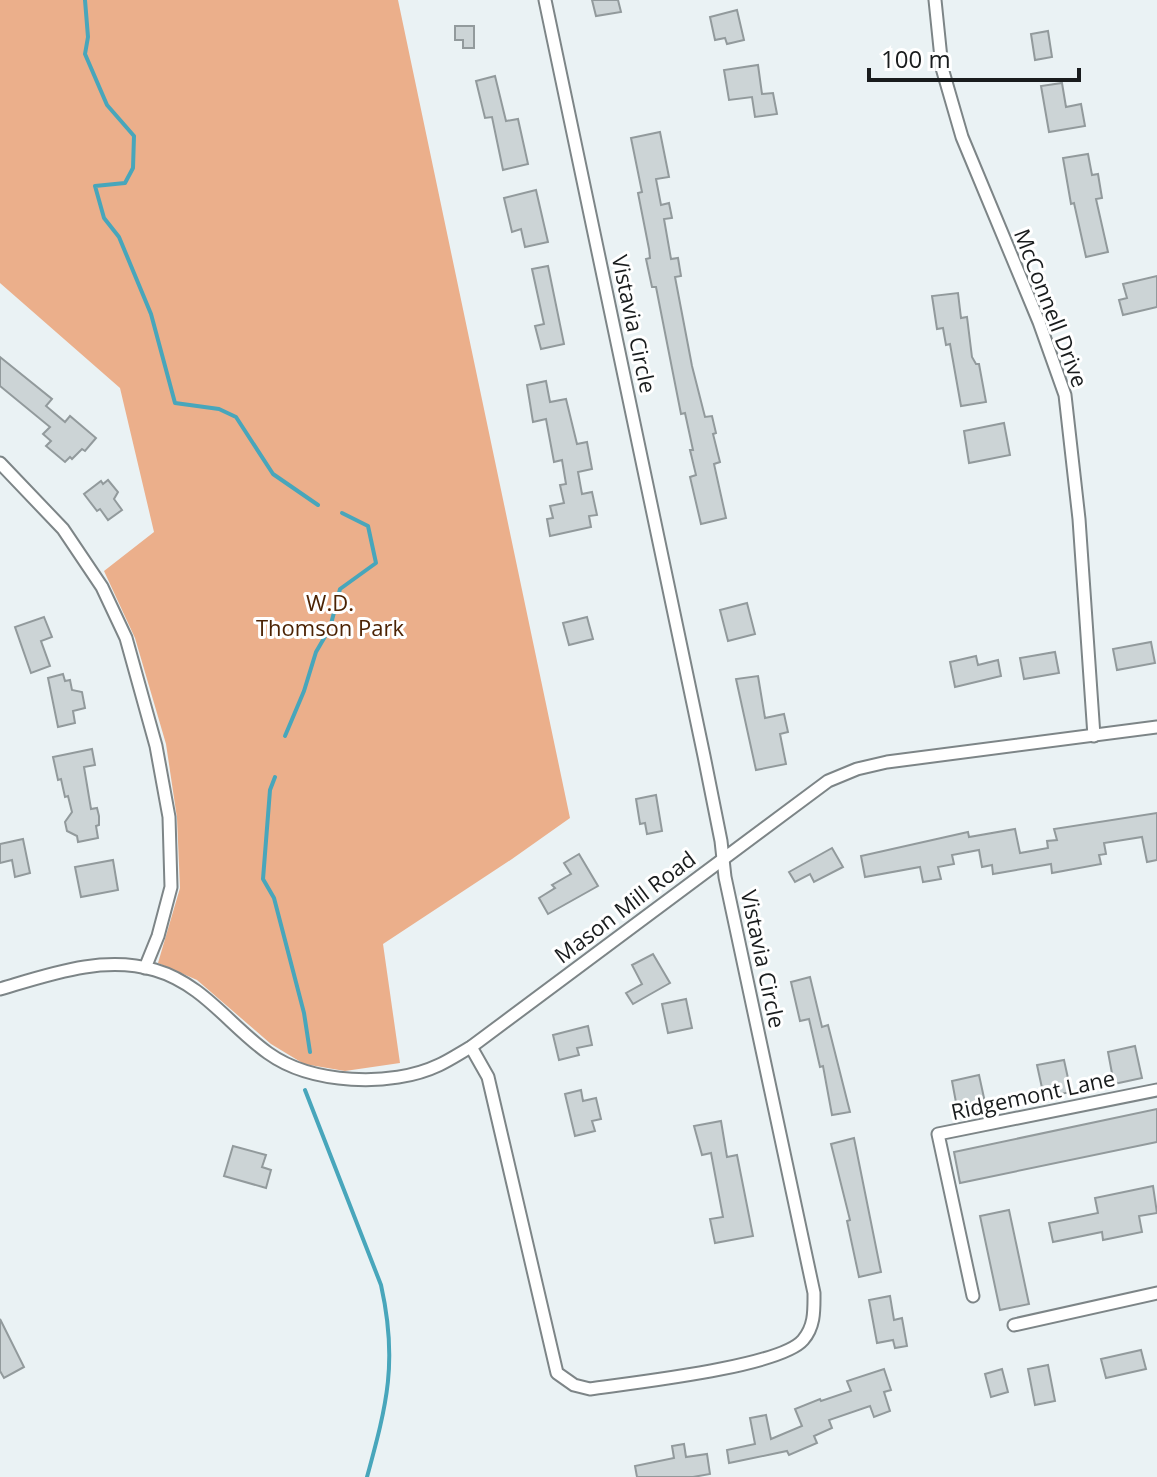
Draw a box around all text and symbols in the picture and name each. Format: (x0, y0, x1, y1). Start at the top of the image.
scale bar (869, 32, 1079, 82)
text: 100 m (881, 42, 951, 75)
street label: McConnell Drive (1008, 224, 1096, 391)
street label: Vistavia Circle (606, 252, 664, 396)
park label: W.D. Thomson Park (256, 587, 405, 642)
street label: Mason Mill Road (548, 843, 701, 969)
street label: Vistavia Circle (735, 887, 793, 1031)
street label: Ridgemont Lane (948, 1062, 1118, 1126)

